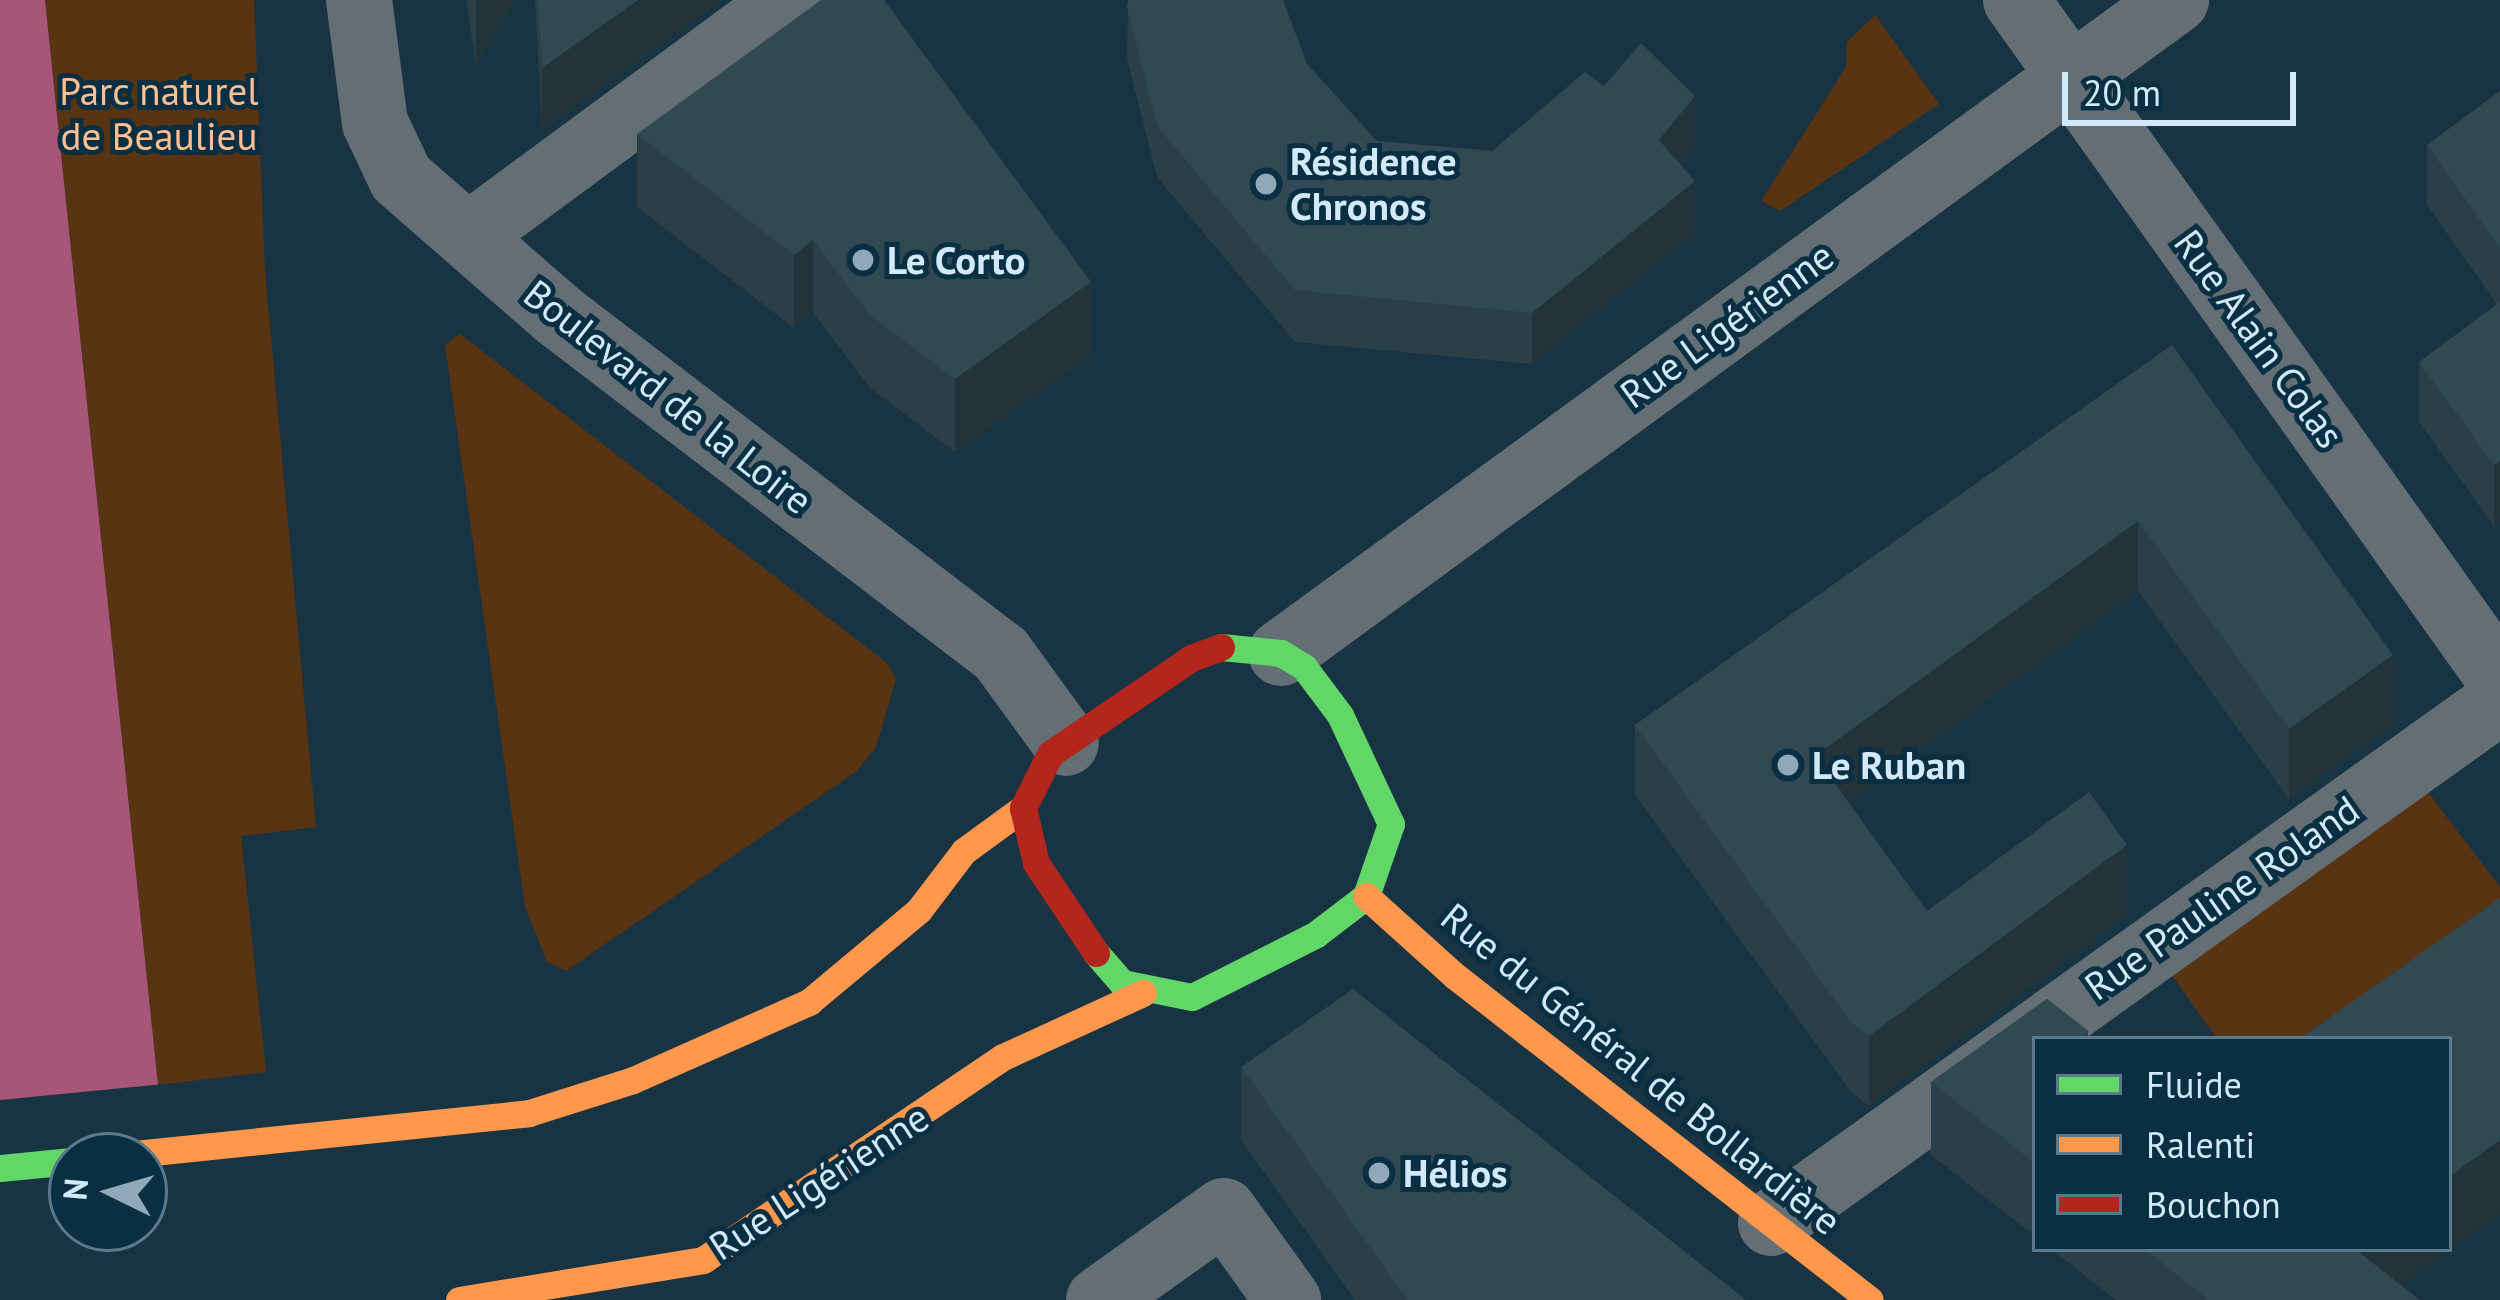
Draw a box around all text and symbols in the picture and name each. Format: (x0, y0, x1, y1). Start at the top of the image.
scale bar (2068, 48, 2302, 122)
park label: Parc naturel de Beaulieu (59, 69, 259, 160)
text: 20 m (2083, 69, 2161, 116)
place label: Résidence Chronos (1290, 139, 1456, 230)
marker: Résidence Chronos (1253, 171, 1279, 197)
street label: Rue Alain Colas (2164, 221, 2354, 457)
street label: Rue Ligérienne (1612, 232, 1842, 418)
place label: Le Corto (887, 237, 1026, 283)
marker: Le Corto (850, 247, 876, 273)
street label: Boulevard de la Loire (515, 270, 821, 524)
place label: Le Ruban (1812, 742, 1966, 788)
marker: Le Ruban (1775, 752, 1801, 778)
street label: Rue Pauline Roland (2076, 786, 2368, 1010)
street label: Rue du Général de Bollardière (1432, 893, 1850, 1245)
legend (2032, 1036, 2452, 1252)
text: Fluide (2146, 1061, 2242, 1108)
street label: Rue Ligérienne (701, 1094, 937, 1270)
text: Ralenti (2146, 1121, 2255, 1168)
north arrow (48, 1132, 168, 1252)
place label: Hélios (1403, 1150, 1508, 1196)
marker: Hélios (1366, 1160, 1392, 1186)
text: N (52, 1176, 97, 1202)
text: Bouchon (2146, 1181, 2281, 1228)

